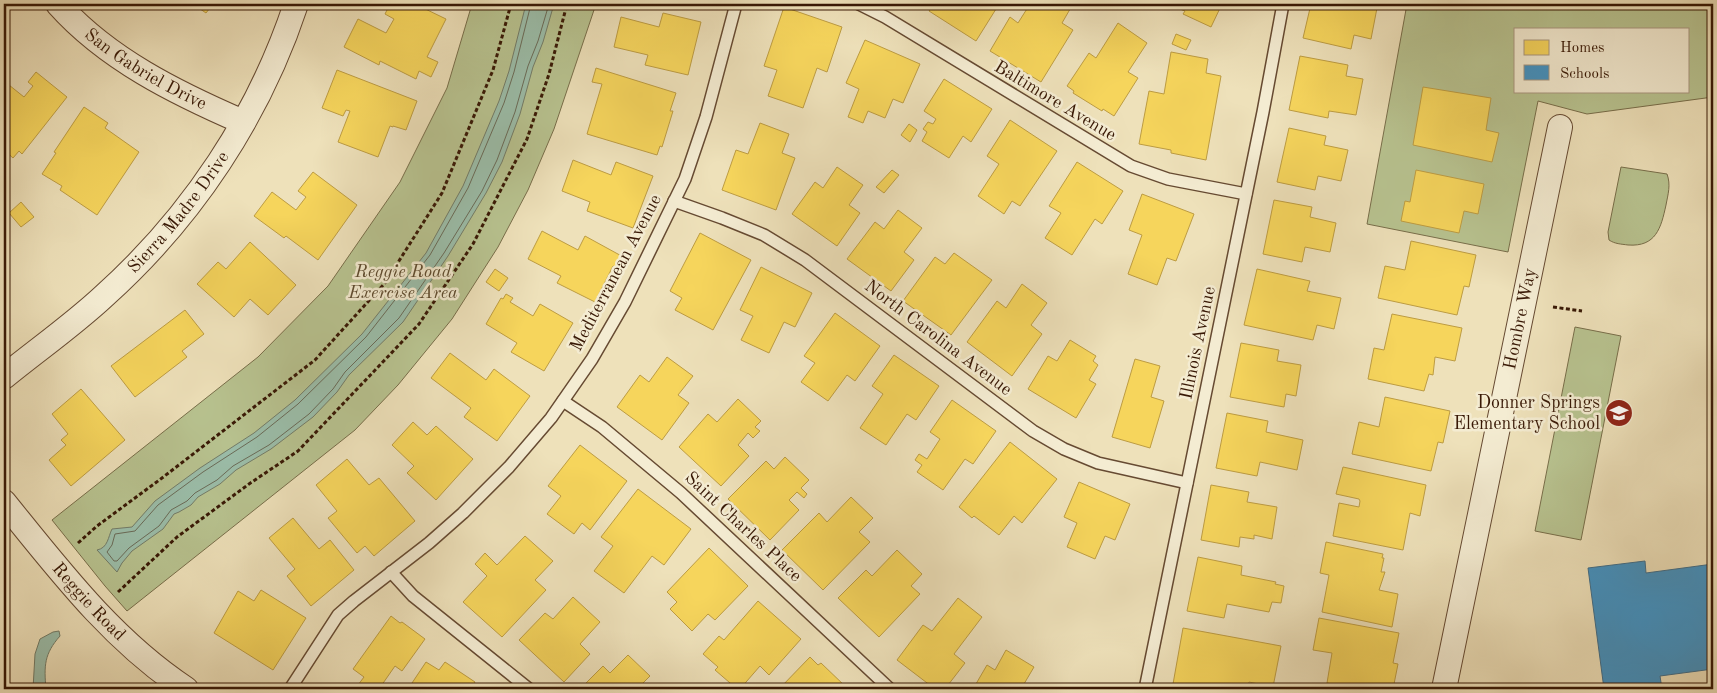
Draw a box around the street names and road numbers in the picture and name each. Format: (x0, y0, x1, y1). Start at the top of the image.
street label: San Gabriel Drive (81, 25, 209, 113)
street label: Baltimore Avenue (991, 58, 1119, 144)
street label: Sierra Madre Drive (124, 149, 233, 277)
street label: Mediterranean Avenue (567, 192, 665, 354)
street label: Hombre Way (1501, 266, 1540, 371)
street label: North Carolina Avenue (861, 277, 1015, 399)
street label: Illinois Avenue (1177, 285, 1219, 401)
street label: Saint Charles Place (681, 469, 805, 585)
street label: Reggie Road (49, 560, 129, 644)

